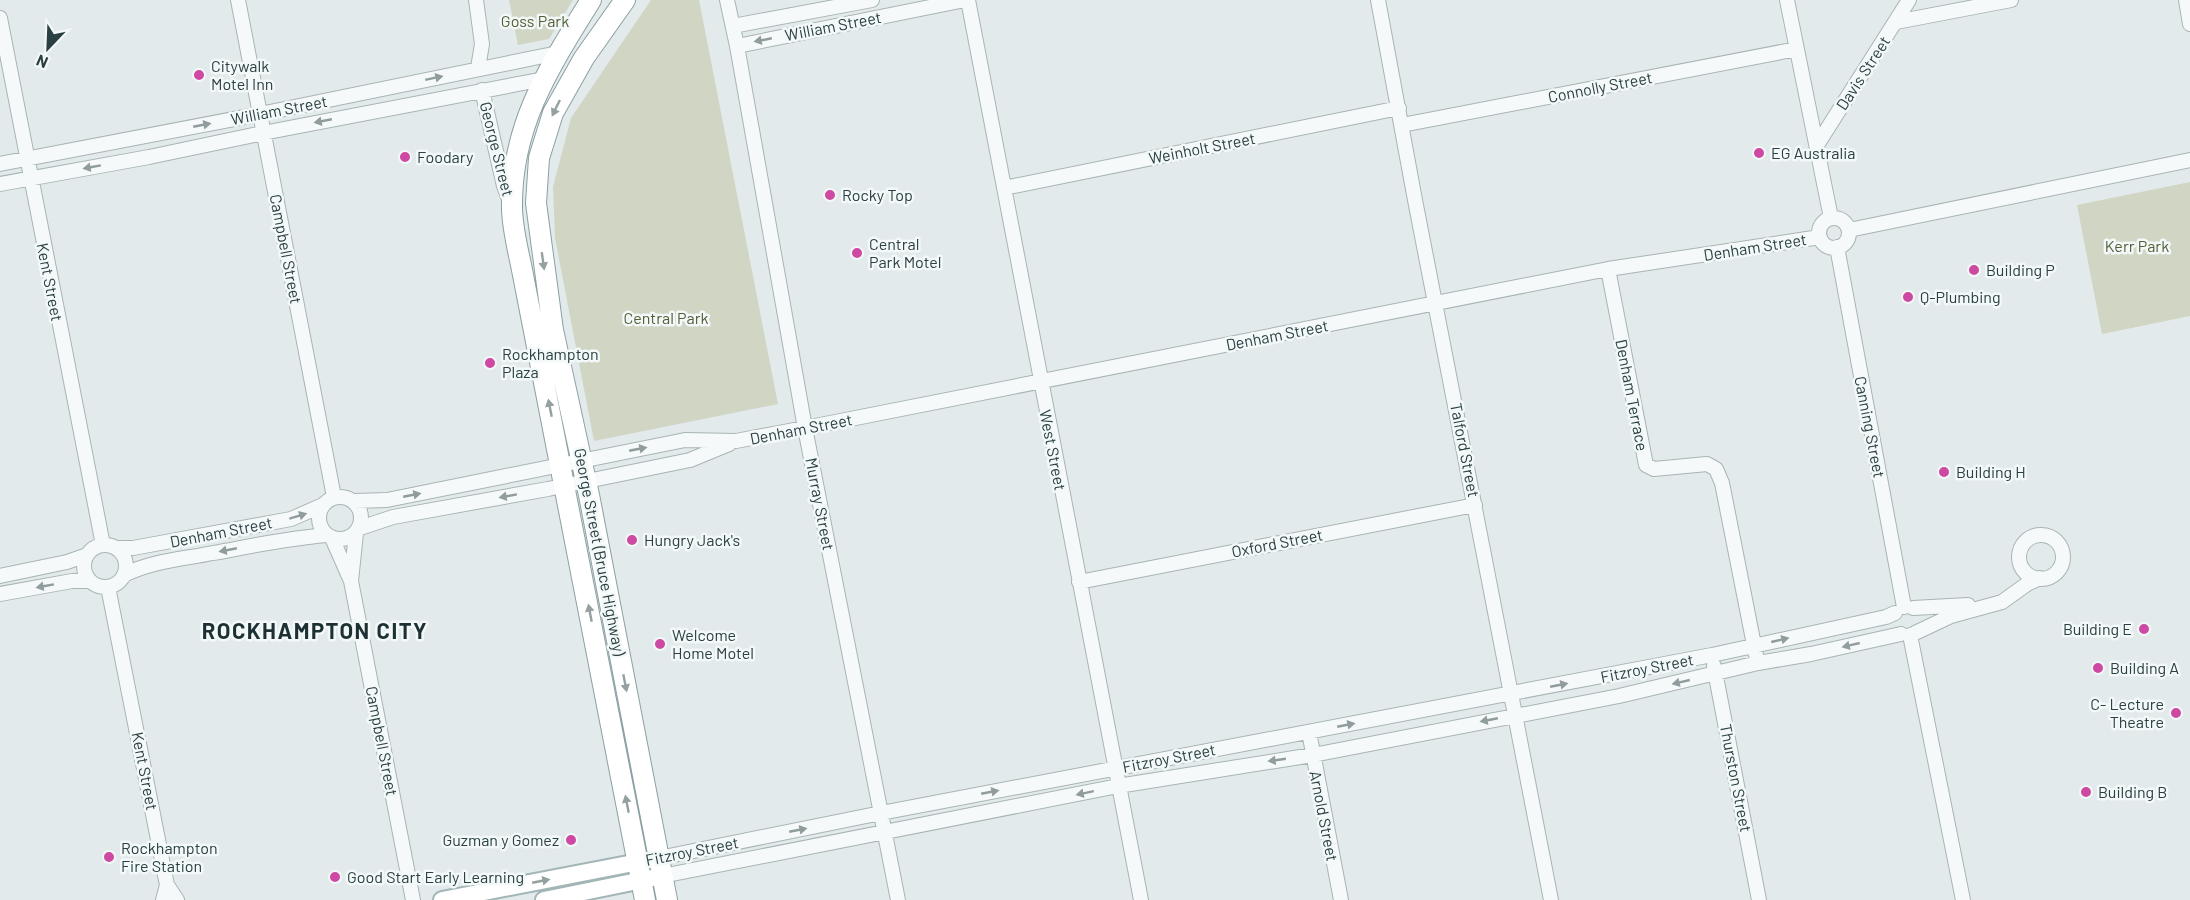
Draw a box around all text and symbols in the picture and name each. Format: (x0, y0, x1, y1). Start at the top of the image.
street label: William Street (783, 7, 883, 44)
park label: Goss Park (501, 11, 569, 30)
north arrow (18, 18, 78, 78)
street label: Davis Street (1832, 32, 1893, 113)
one-way arrow (754, 36, 773, 45)
text: N (33, 51, 51, 73)
place label: Citywalk Motel Inn (211, 56, 273, 93)
street label: Connolly Street (1546, 67, 1654, 106)
marker: Citywalk Motel Inn (192, 68, 206, 82)
one-way arrow (424, 72, 443, 82)
street label: William Street (229, 91, 329, 128)
one-way arrow (552, 99, 561, 116)
street label: George Street (477, 100, 518, 198)
one-way arrow (314, 117, 333, 126)
one-way arrow (193, 120, 212, 129)
street label: Weinholt Street (1147, 128, 1257, 167)
place label: EG Australia (1771, 143, 1855, 162)
marker: EG Australia (1752, 146, 1766, 160)
place label: Foodary (417, 147, 474, 166)
marker: Foodary (398, 150, 412, 164)
one-way arrow (82, 163, 101, 172)
place label: Rocky Top (842, 185, 913, 204)
marker: Rocky Top (823, 188, 837, 202)
street label: Campbell Street (267, 193, 306, 305)
street label: Denham Street (1702, 229, 1808, 264)
place label: Central Park Motel (869, 234, 942, 271)
park label: Kerr Park (2105, 236, 2169, 255)
street label: Kent Street (34, 241, 67, 323)
marker: Central Park Motel (850, 246, 864, 260)
one-way arrow (538, 252, 547, 271)
place label: Building P (1986, 260, 2055, 279)
marker: Building P (1967, 263, 1981, 277)
place label: Q-Plumbing (1920, 287, 2000, 306)
marker: Q-Plumbing (1901, 290, 1915, 304)
park label: Central Park (624, 308, 708, 327)
street label: Denham Street (1224, 315, 1330, 354)
street label: Denham Terrace (1612, 337, 1653, 452)
place label: Rockhampton Plaza (502, 344, 599, 381)
marker: Rockhampton Plaza (483, 356, 497, 370)
street label: Canning Street (1851, 374, 1890, 479)
one-way arrow (545, 399, 554, 418)
street label: Talford Street (1447, 401, 1484, 499)
street label: West Street (1036, 408, 1071, 492)
street label: Denham Street (748, 409, 854, 448)
one-way arrow (629, 444, 648, 453)
street label: George Street (Bruce Highway) (571, 447, 630, 658)
street label: Murray Street (802, 456, 839, 552)
place label: Building H (1956, 462, 2026, 481)
marker: Building H (1937, 465, 1951, 479)
one-way arrow (403, 490, 422, 499)
one-way arrow (498, 492, 517, 501)
one-way arrow (289, 511, 307, 520)
street label: Denham Street (168, 512, 274, 551)
street label: Oxford Street (1230, 524, 1324, 561)
place label: Hungry Jack's (644, 530, 740, 549)
marker: Hungry Jack's (625, 533, 639, 547)
one-way arrow (219, 546, 238, 555)
one-way arrow (35, 582, 54, 591)
one-way arrow (585, 603, 594, 622)
district label: ROCKHAMPTON CITY (202, 617, 428, 643)
place label: Building E (2063, 619, 2132, 638)
marker: Building E (2137, 622, 2151, 636)
place label: Welcome Home Motel (672, 625, 754, 662)
one-way arrow (1771, 635, 1790, 645)
marker: Welcome Home Motel (653, 637, 667, 651)
one-way arrow (1841, 641, 1860, 651)
street label: Fitzroy Street (1599, 649, 1695, 686)
place label: Building A (2110, 658, 2179, 677)
marker: Building A (2091, 661, 2105, 675)
one-way arrow (621, 674, 630, 693)
one-way arrow (1671, 678, 1690, 688)
one-way arrow (1549, 680, 1568, 689)
street label: Campbell Street (363, 685, 402, 797)
place label: C- Lecture Theatre (2090, 694, 2164, 731)
marker: C- Lecture Theatre (2169, 706, 2183, 720)
one-way arrow (1480, 716, 1499, 725)
one-way arrow (1337, 720, 1356, 729)
street label: Thurston Street (1717, 722, 1756, 833)
street label: Kent Street (129, 730, 162, 812)
street label: Fitzroy Street (1121, 739, 1217, 776)
one-way arrow (1268, 756, 1287, 765)
street label: Arnold Street (1306, 769, 1343, 863)
place label: Building B (2098, 782, 2167, 801)
marker: Building B (2079, 785, 2093, 799)
one-way arrow (980, 787, 999, 796)
one-way arrow (1076, 788, 1094, 798)
one-way arrow (622, 795, 631, 814)
one-way arrow (789, 825, 808, 834)
place label: Guzman y Gomez (442, 830, 559, 849)
street label: Fitzroy Street (644, 832, 740, 869)
marker: Guzman y Gomez (564, 833, 578, 847)
place label: Rockhampton Fire Station (121, 838, 218, 875)
marker: Rockhampton Fire Station (102, 850, 116, 864)
place label: Good Start Early Learning (347, 867, 524, 886)
marker: Good Start Early Learning (328, 870, 342, 884)
one-way arrow (531, 875, 550, 885)

